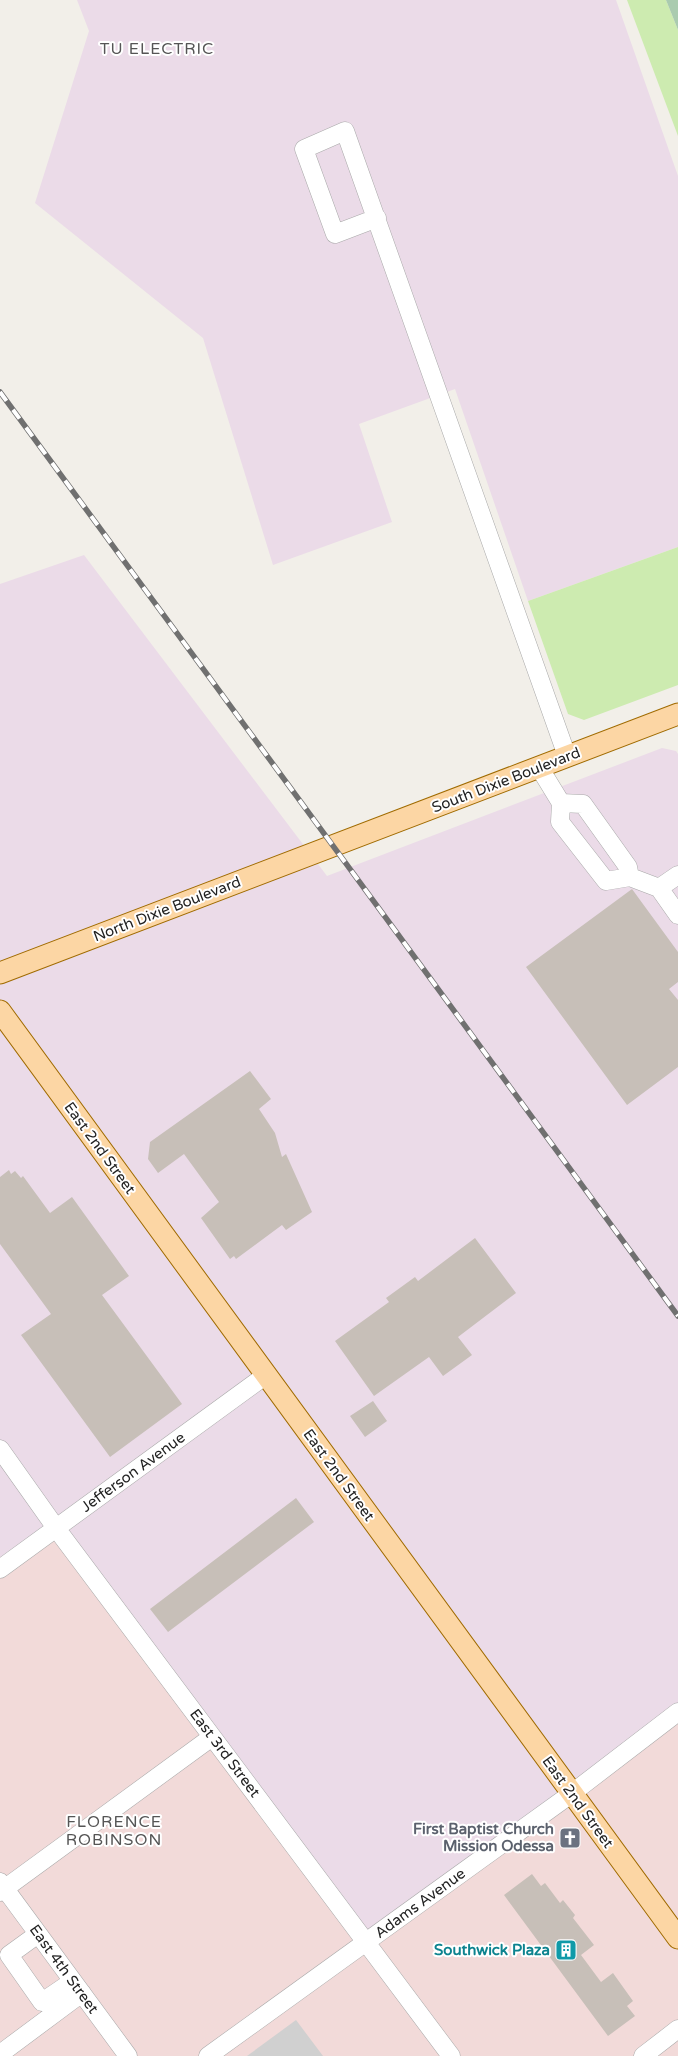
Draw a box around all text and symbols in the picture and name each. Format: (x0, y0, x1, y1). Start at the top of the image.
district label: TU ELECTRIC (100, 39, 214, 59)
street label: South Dixie Boulevard (429, 743, 583, 817)
street label: North Dixie Boulevard (91, 873, 243, 945)
street label: East 2nd Street (61, 1098, 140, 1198)
street label: East 2nd Street (300, 1425, 379, 1525)
street label: Jefferson Avenue (78, 1428, 188, 1516)
street label: East 3rd Street (186, 1705, 264, 1801)
street label: East 2nd Street (539, 1752, 618, 1852)
district label: FLORENCE ROBINSON (66, 1812, 162, 1850)
place label: First Baptist Church Mission Odessa (413, 1820, 554, 1855)
church icon: First Baptist Church Mission Odessa (558, 1826, 582, 1850)
street label: Adams Avenue (371, 1864, 469, 1942)
street label: East 4th Street (26, 1921, 103, 2017)
building icon: Southwick Plaza (554, 1938, 578, 1962)
place label: Southwick Plaza (434, 1941, 550, 1959)

